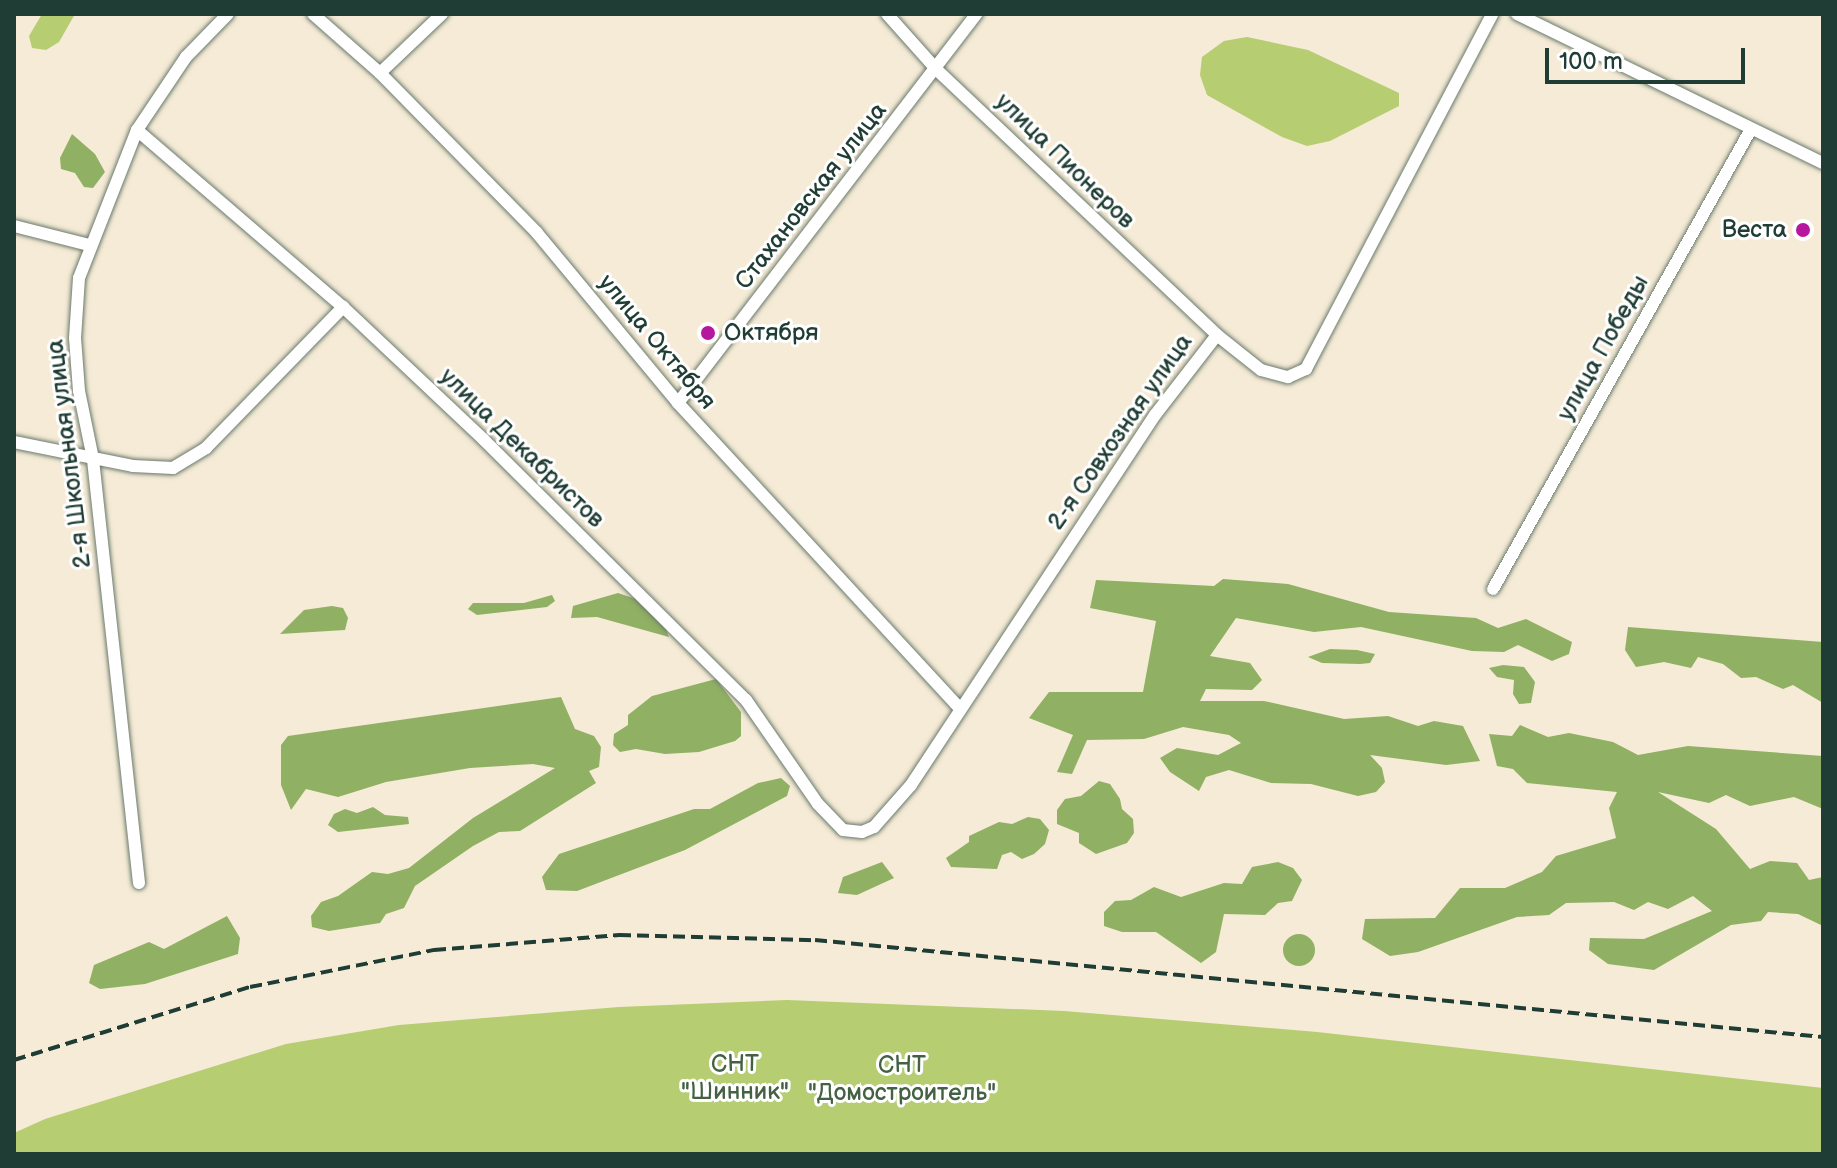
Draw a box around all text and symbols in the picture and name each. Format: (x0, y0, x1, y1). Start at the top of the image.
scale bar (1549, 32, 1749, 82)
text: 100 m (1559, 47, 1623, 76)
street label: улица Пионеров (989, 87, 1141, 235)
street label: Стахановская улица (729, 97, 893, 295)
place label: Веста (1722, 216, 1787, 244)
marker: Веста (1794, 221, 1812, 239)
street label: улица Октября (592, 269, 722, 415)
street label: улица Победы (1551, 270, 1655, 426)
place label: Октября (724, 319, 819, 347)
marker: Октября (699, 324, 717, 342)
street label: 2-я Совхозная улица (1042, 329, 1198, 535)
street label: 2-я Школьная улица (41, 338, 97, 570)
street label: улица Декабристов (434, 362, 610, 534)
park label: СНТ "Шинник" (681, 1050, 789, 1106)
park label: СНТ "Домостроитель" (808, 1051, 996, 1107)

